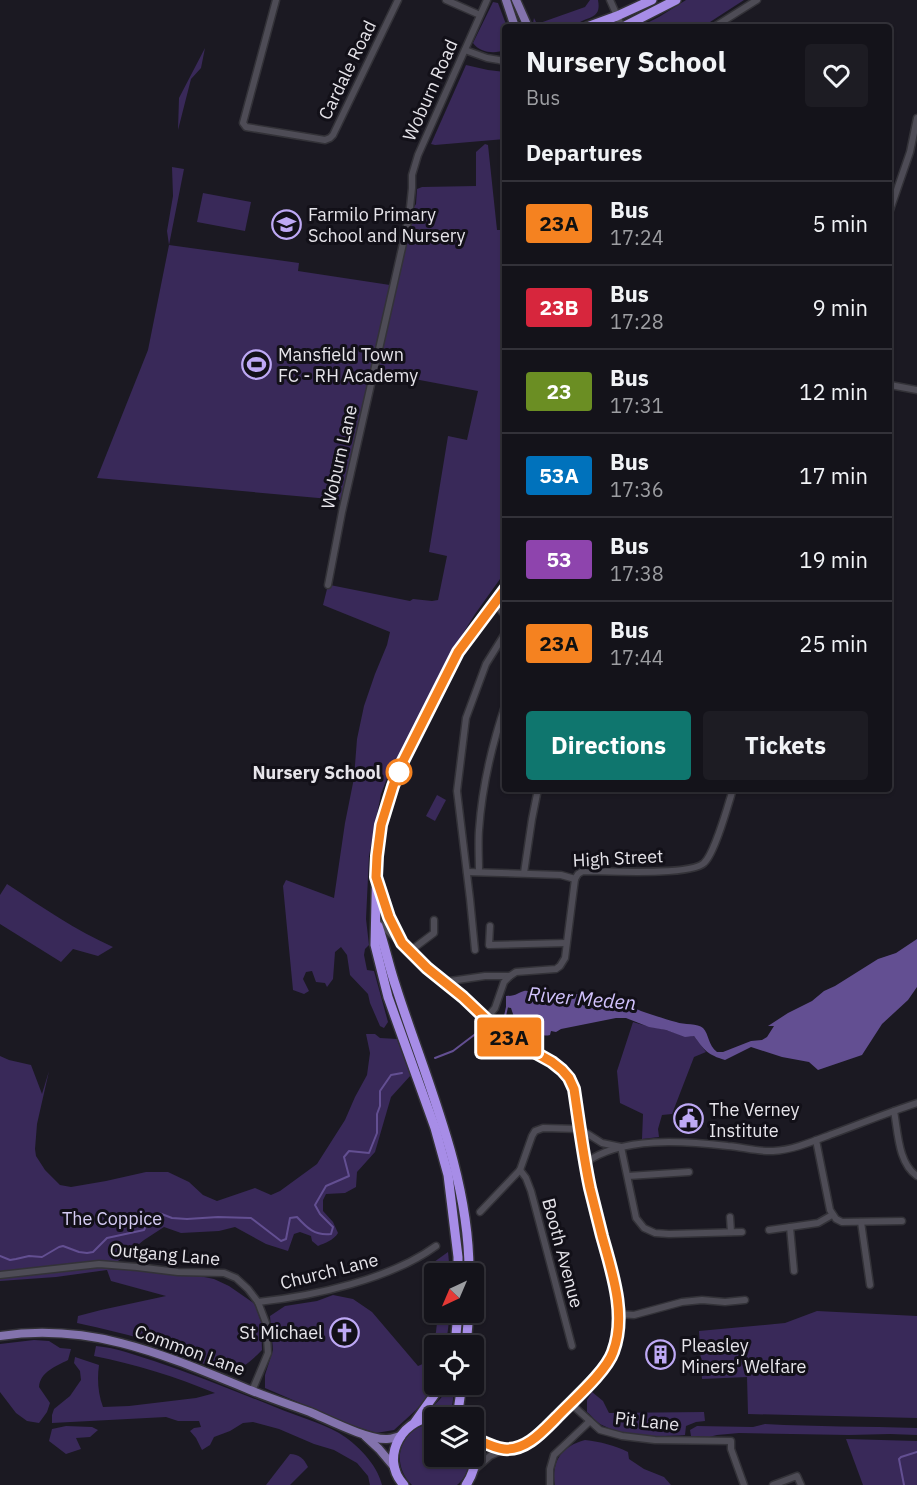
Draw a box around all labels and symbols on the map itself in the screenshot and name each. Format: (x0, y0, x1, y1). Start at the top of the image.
street label: Cardale Road (313, 17, 381, 123)
street label: Woburn Road (397, 36, 463, 144)
place label: Farmilo Primary School and Nursery (308, 203, 466, 247)
school or university icon: Farmilo Primary School and Nursery (271, 208, 303, 240)
place label: Mansfield Town FC - RH Academy (278, 343, 418, 387)
sports icon: Mansfield Town FC - RH Academy (241, 348, 273, 380)
street label: Woburn Lane (316, 403, 362, 511)
marker: Nursery School (386, 759, 412, 785)
place label: Nursery School (252, 761, 382, 784)
street label: High Street (572, 844, 664, 872)
water label: River Meden (527, 980, 637, 1016)
line badge: 23A (474, 1018, 544, 1056)
place label: The Verney Institute (709, 1098, 800, 1142)
public building icon: The Verney Institute (672, 1103, 704, 1135)
street label: Booth Avenue (537, 1196, 589, 1311)
park label: The Coppice (62, 1207, 162, 1230)
street label: Outgang Lane (109, 1238, 221, 1270)
street label: Church Lane (278, 1248, 381, 1294)
north arrow (424, 1263, 484, 1323)
church icon: St Michael (328, 1316, 360, 1348)
street label: Common Lane (132, 1319, 249, 1381)
place label: St Michael (239, 1321, 323, 1344)
place label: Pleasley Miners' Welfare (681, 1334, 807, 1378)
building icon: Pleasley Miners' Welfare (644, 1339, 676, 1371)
street label: Pit Lane (614, 1406, 680, 1436)

